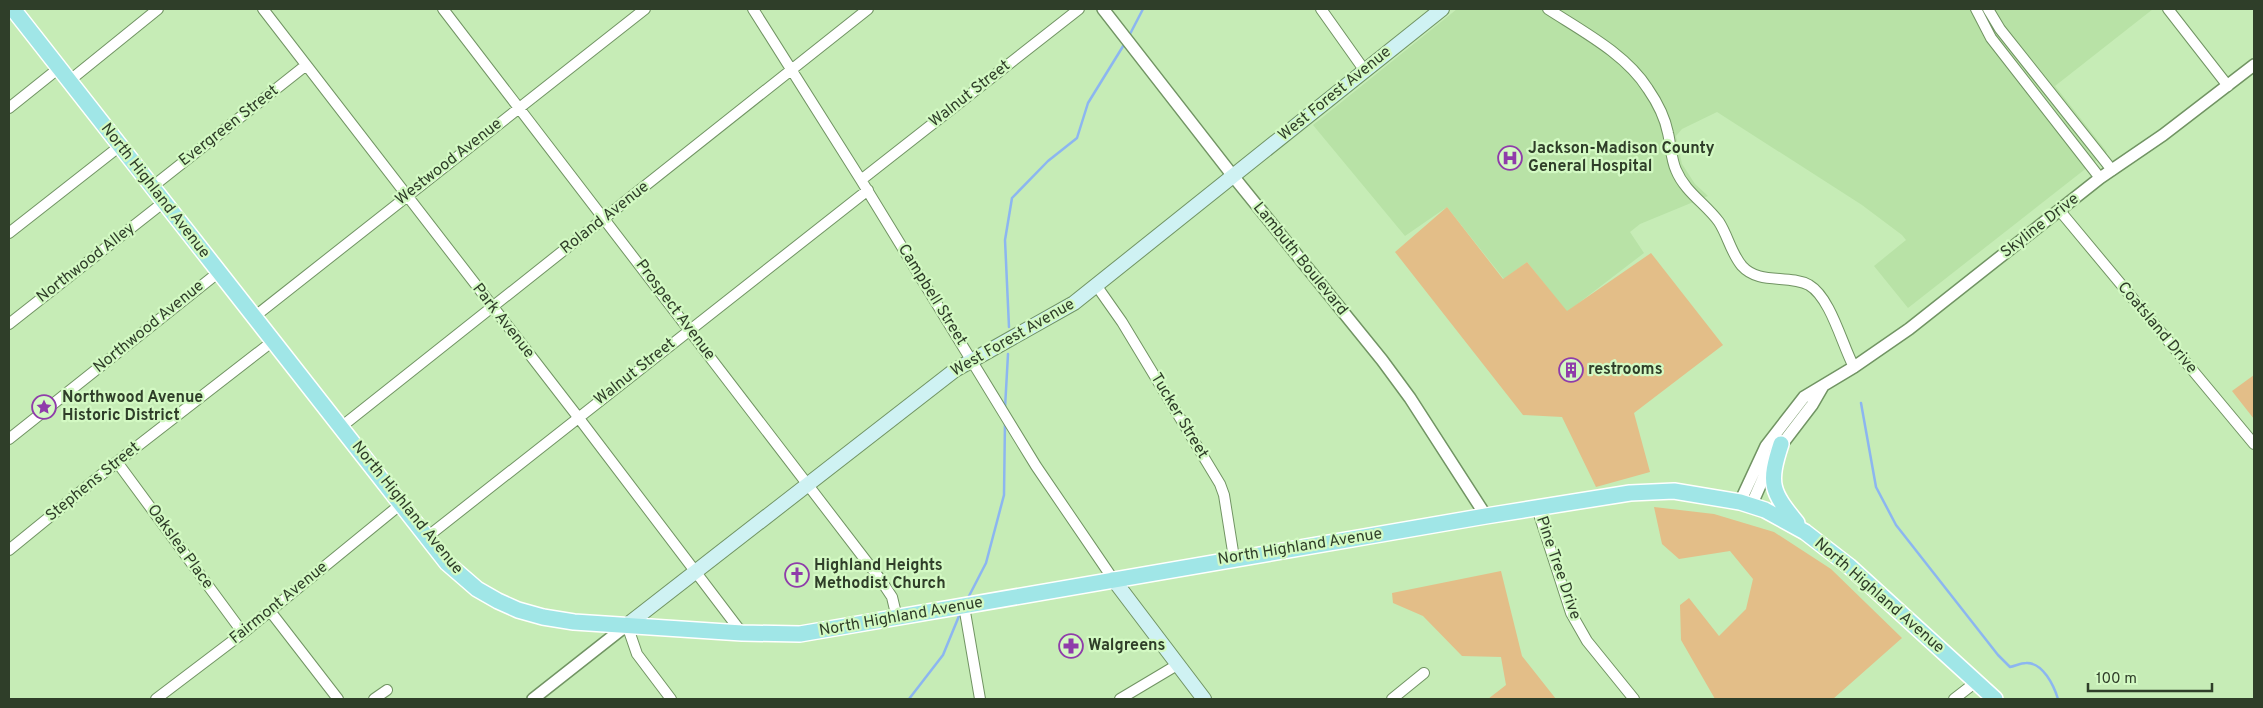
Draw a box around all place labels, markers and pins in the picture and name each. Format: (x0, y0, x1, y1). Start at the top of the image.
place label: Jackson-Madison County General Hospital (1528, 139, 1715, 177)
hospital icon: Jackson-Madison County General Hospital (1497, 145, 1523, 171)
building icon: restrooms (1558, 357, 1584, 383)
place label: restrooms (1588, 360, 1663, 380)
place label: Northwood Avenue Historic District (62, 388, 203, 426)
place icon: Northwood Avenue Historic District (31, 394, 57, 420)
place label: Highland Heights Methodist Church (814, 556, 946, 594)
church icon: Highland Heights Methodist Church (784, 562, 810, 588)
pharmacy icon: Walgreens (1058, 633, 1084, 659)
place label: Walgreens (1088, 636, 1166, 656)

